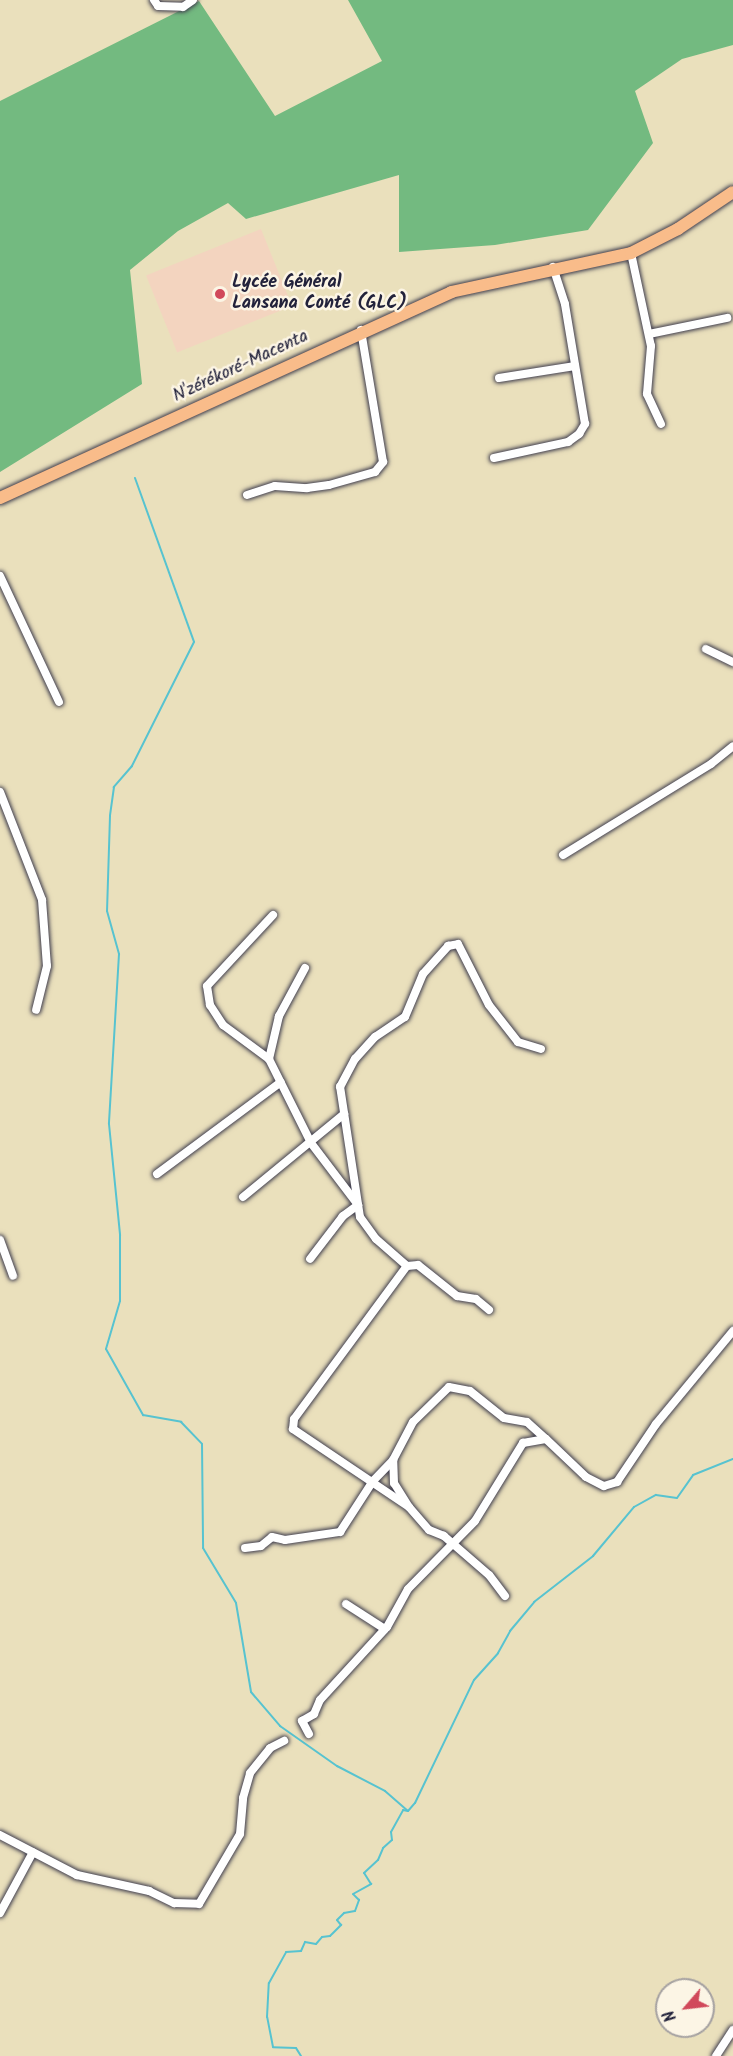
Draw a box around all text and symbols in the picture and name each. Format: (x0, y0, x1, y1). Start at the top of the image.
place label: Lycée Général Lansana Conté (GLC) (232, 273, 407, 316)
marker: Lycée Général Lansana Conté (GLC) (213, 287, 227, 301)
street label: N'zérékoré-Macenta (170, 326, 312, 408)
north arrow (655, 1978, 715, 2038)
text: N (657, 2005, 684, 2026)

